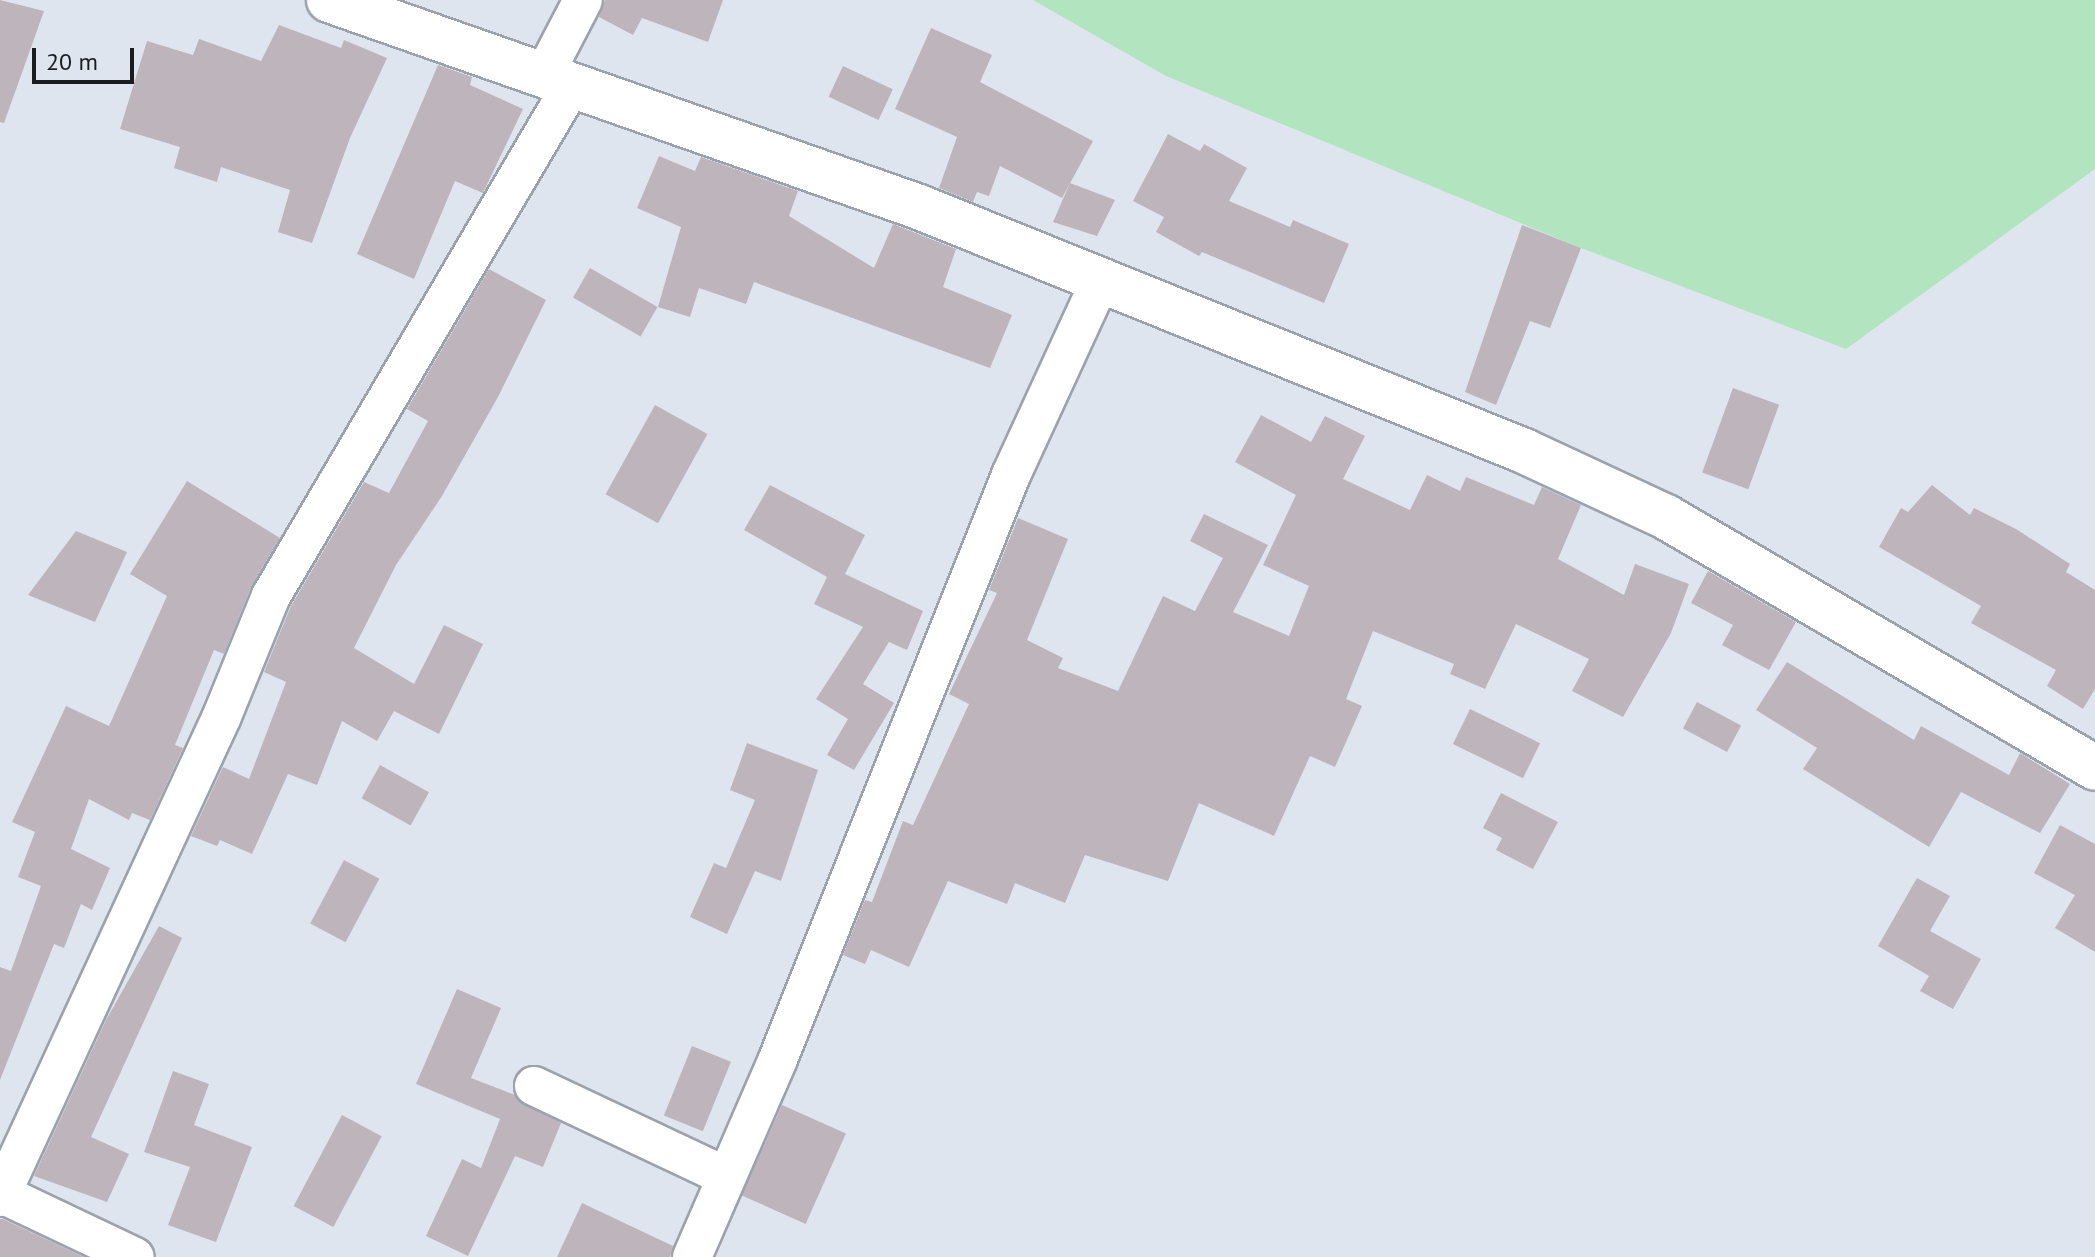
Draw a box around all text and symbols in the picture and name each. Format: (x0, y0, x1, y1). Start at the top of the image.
scale bar (36, 32, 138, 82)
text: 20 m (46, 46, 98, 77)

